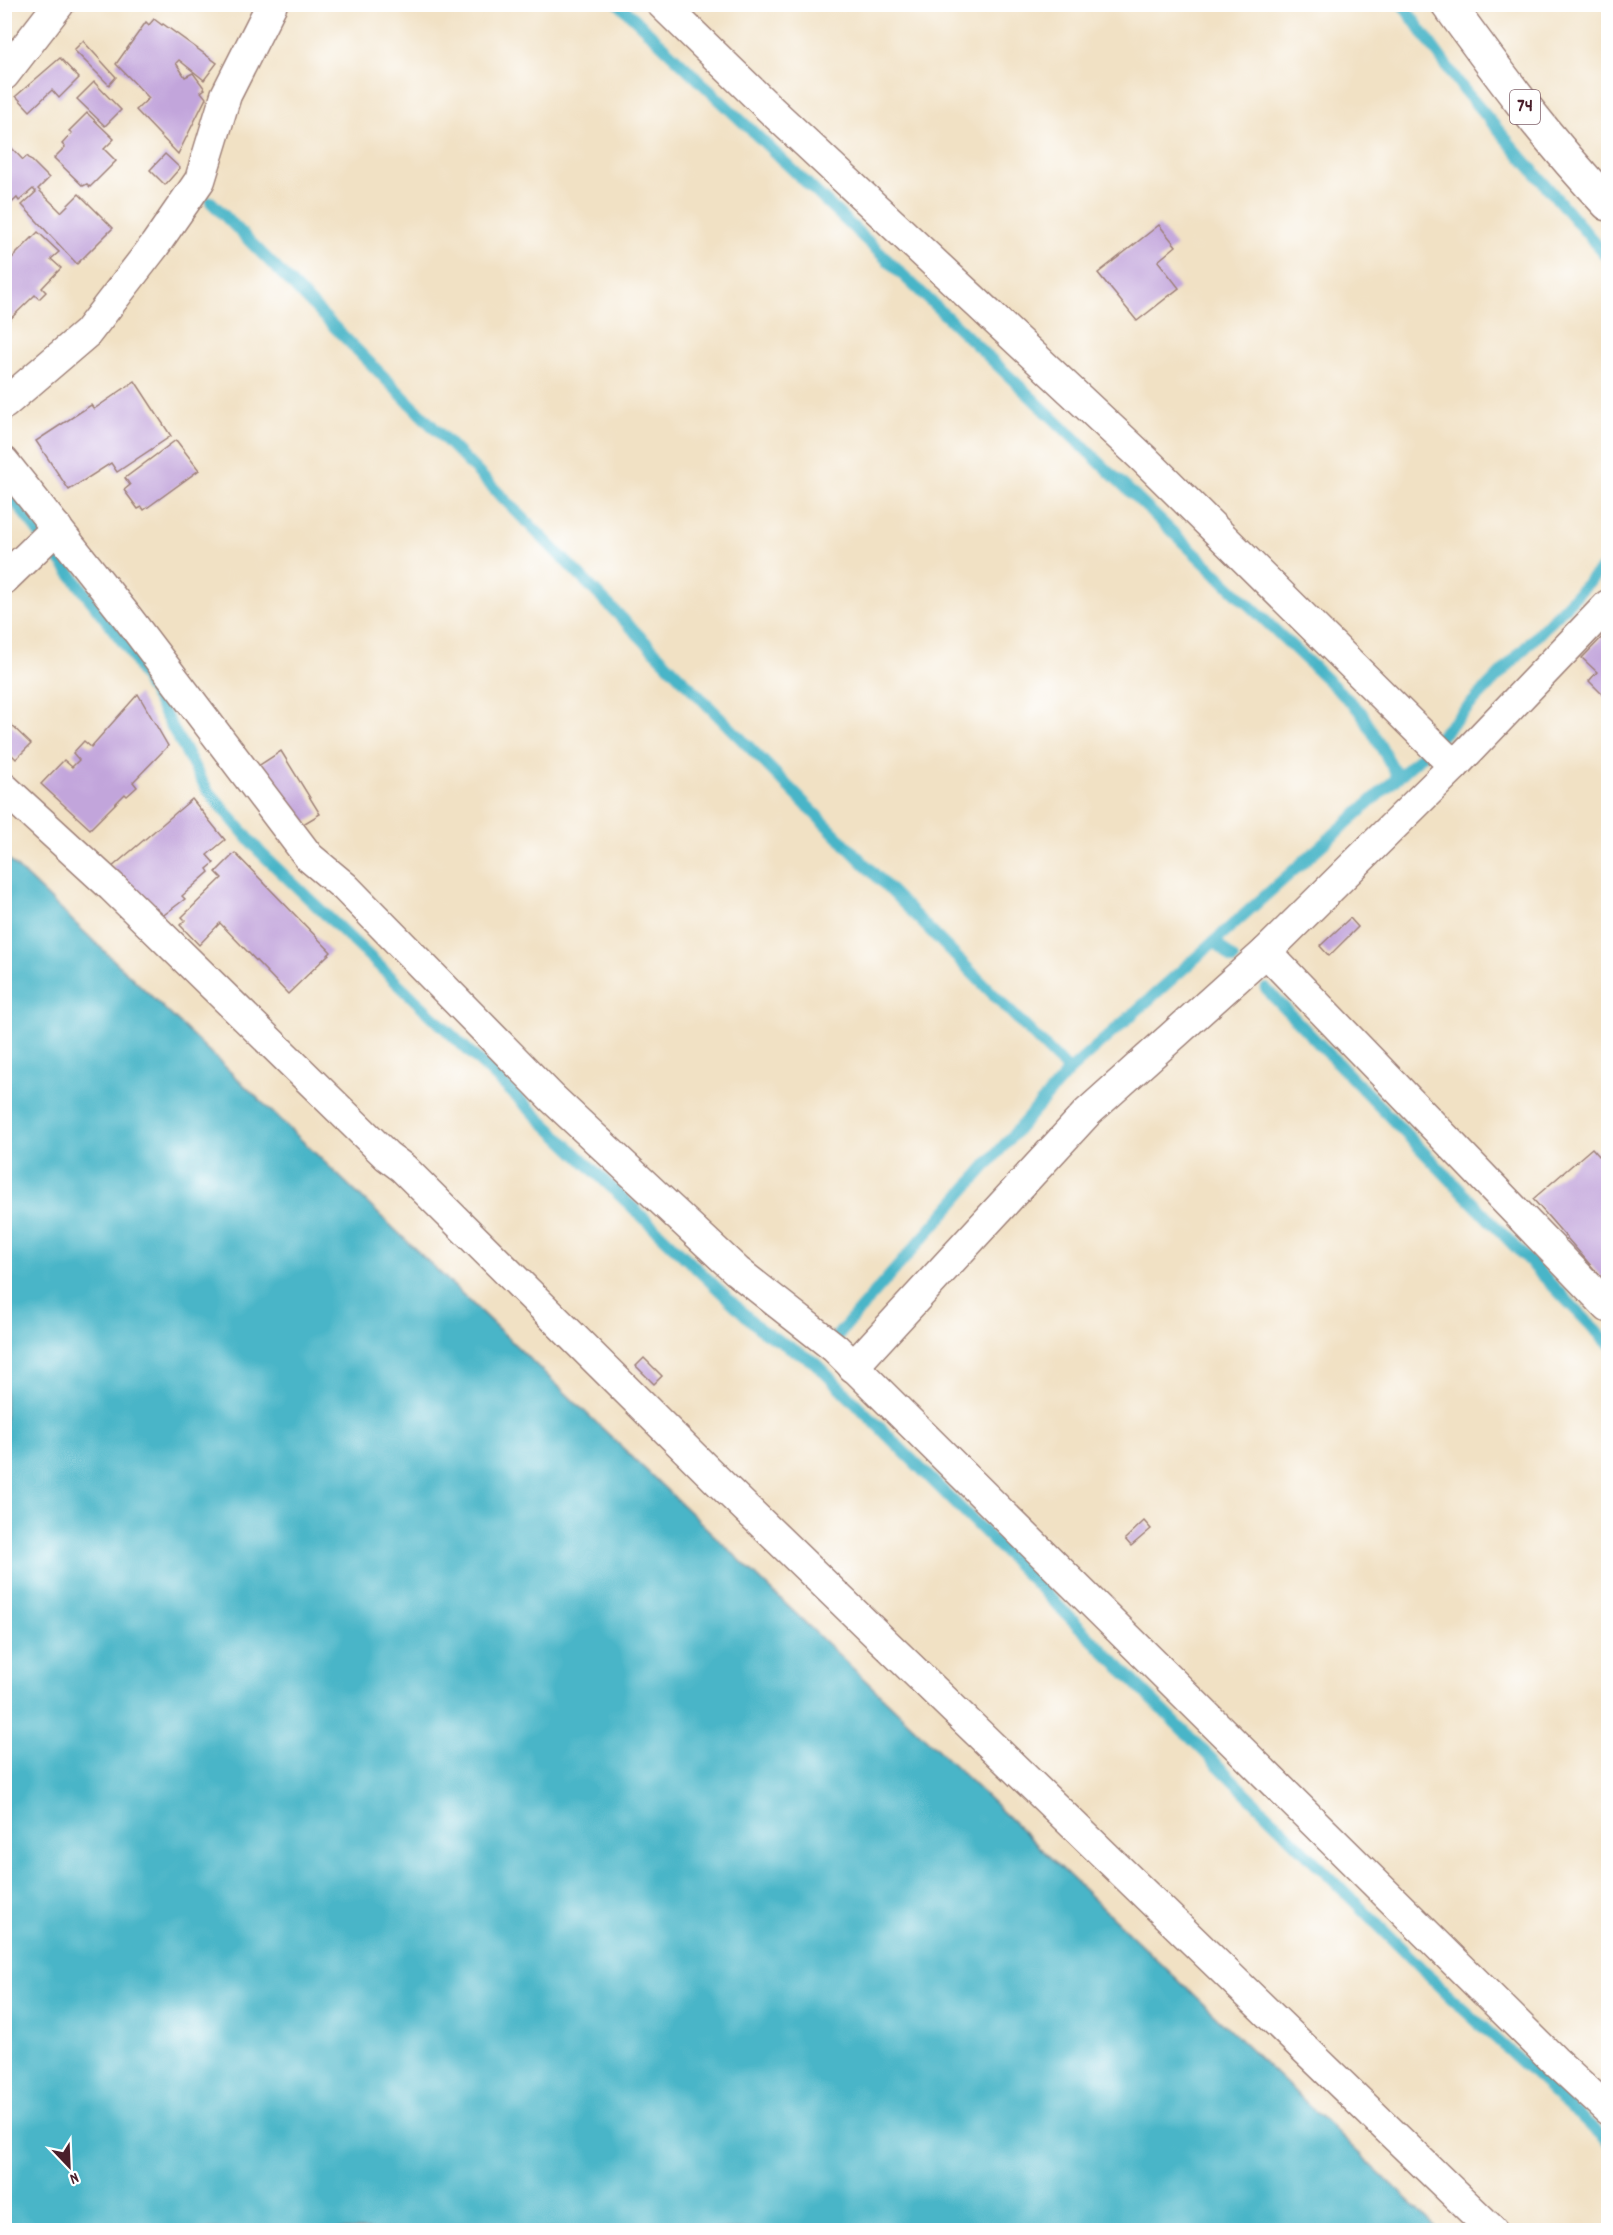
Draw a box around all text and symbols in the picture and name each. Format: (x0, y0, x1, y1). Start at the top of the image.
road number: 74 (1510, 90, 1540, 124)
north arrow (39, 2136, 99, 2196)
text: N (66, 2165, 82, 2190)

